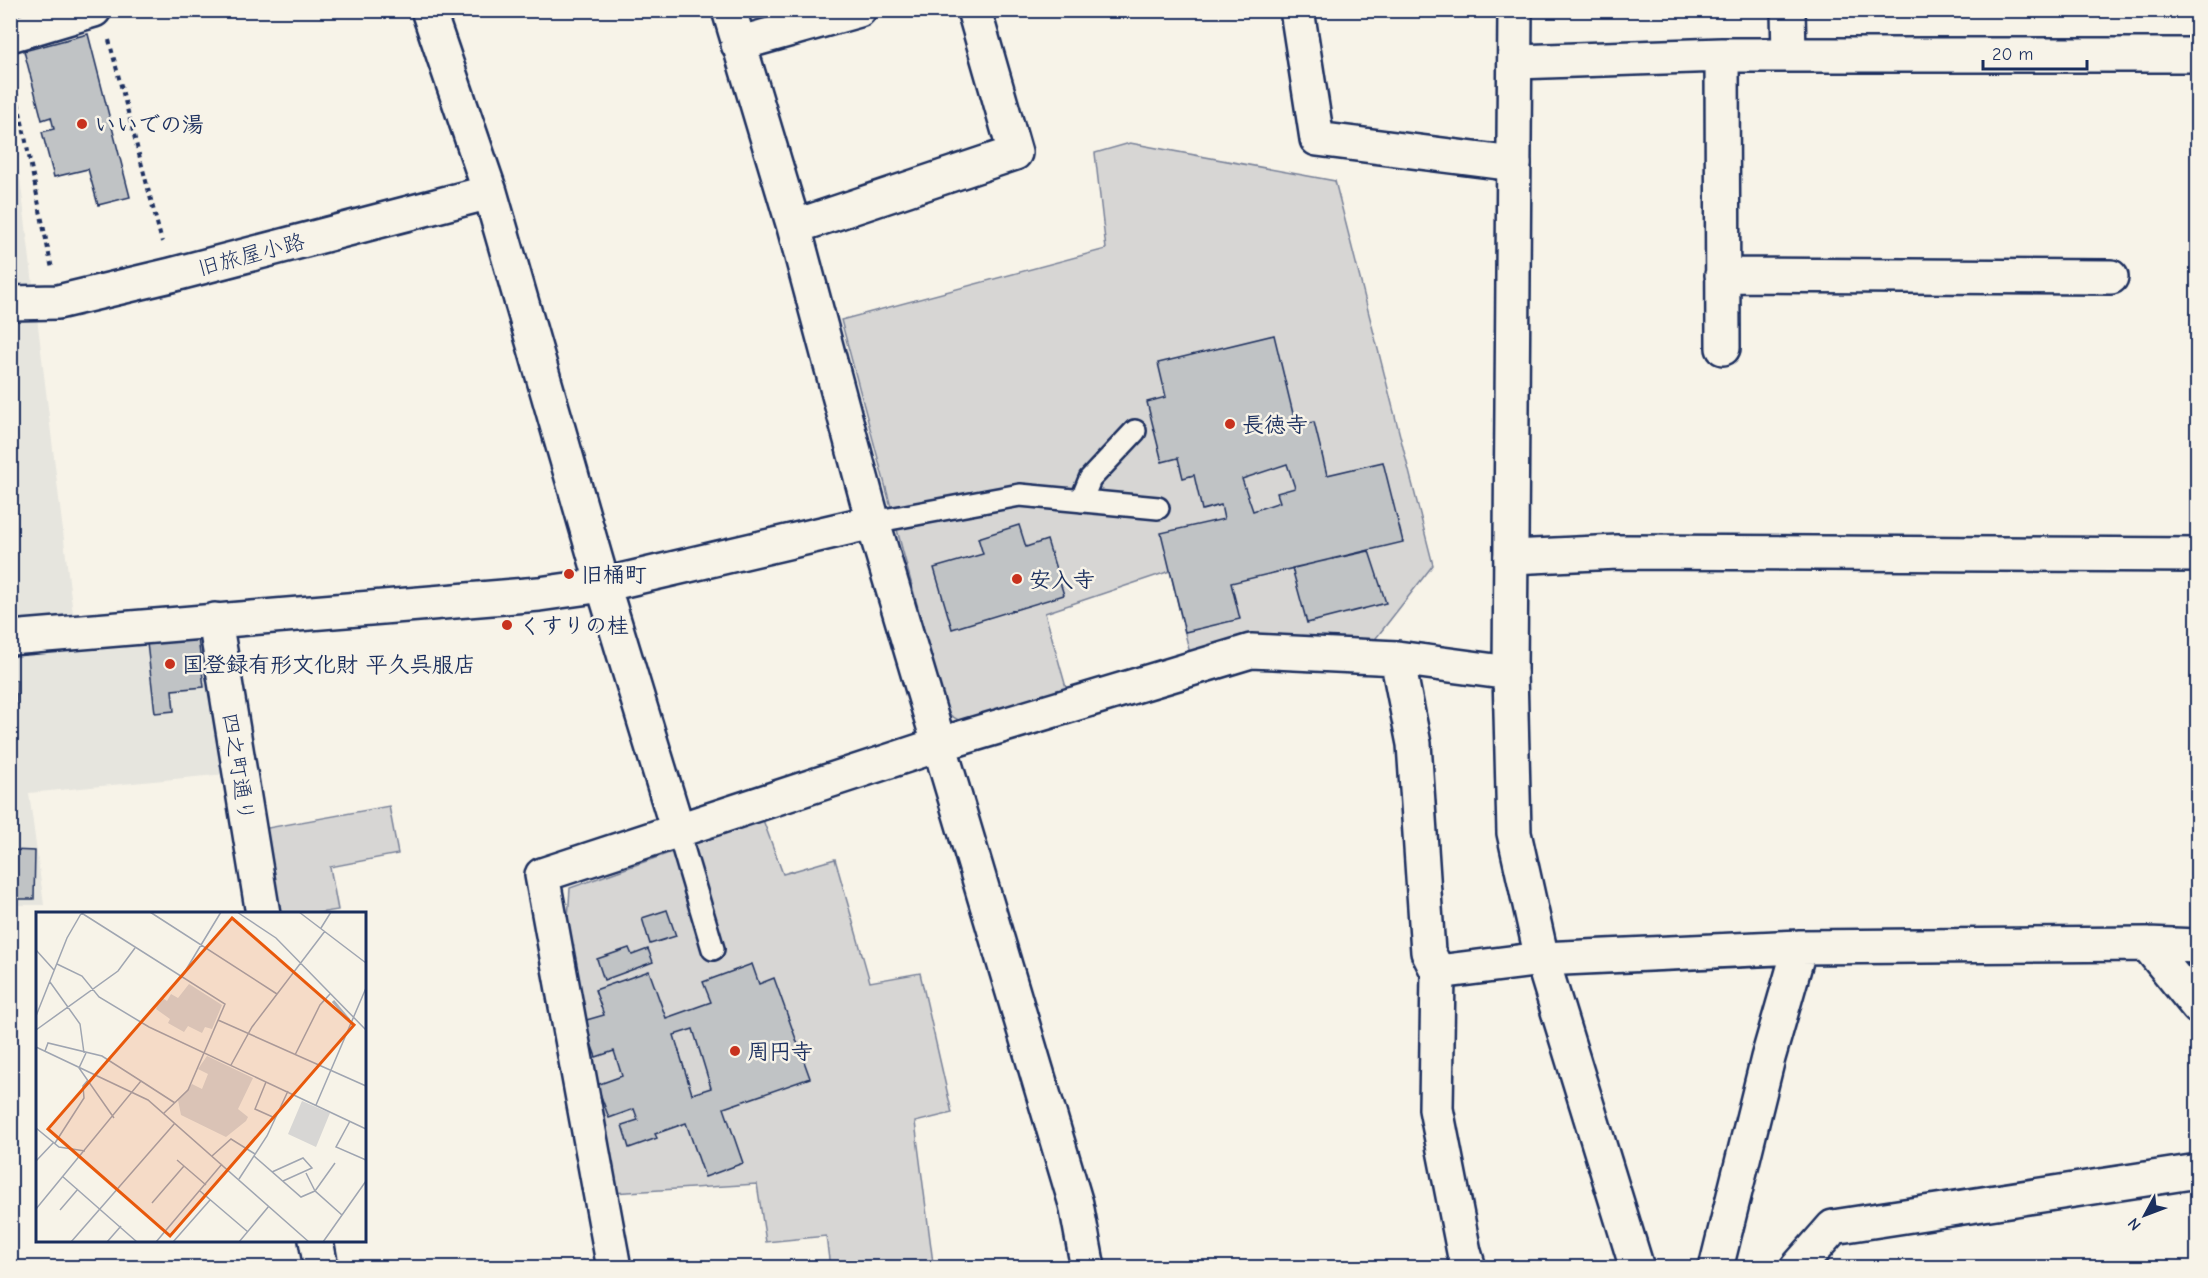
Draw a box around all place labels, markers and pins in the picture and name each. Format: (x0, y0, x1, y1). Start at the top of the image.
place label: いいでの湯 (94, 112, 204, 138)
marker: いいでの湯 (75, 117, 89, 131)
place label: 長徳寺 (1242, 412, 1308, 438)
marker: 長徳寺 (1223, 417, 1237, 431)
place label: 旧桶町 (581, 562, 647, 588)
marker: 旧桶町 (562, 567, 576, 581)
place label: 安入寺 (1029, 567, 1095, 593)
marker: 安入寺 (1010, 572, 1024, 586)
place label: くすりの桂 (519, 613, 629, 639)
marker: くすりの桂 (500, 618, 514, 632)
place label: 国登録有形文化財 平久呉服店 (182, 652, 476, 678)
marker: 国登録有形文化財 平久呉服店 (163, 657, 177, 671)
place label: 周円寺 (747, 1039, 813, 1065)
marker: 周円寺 (728, 1044, 742, 1058)

